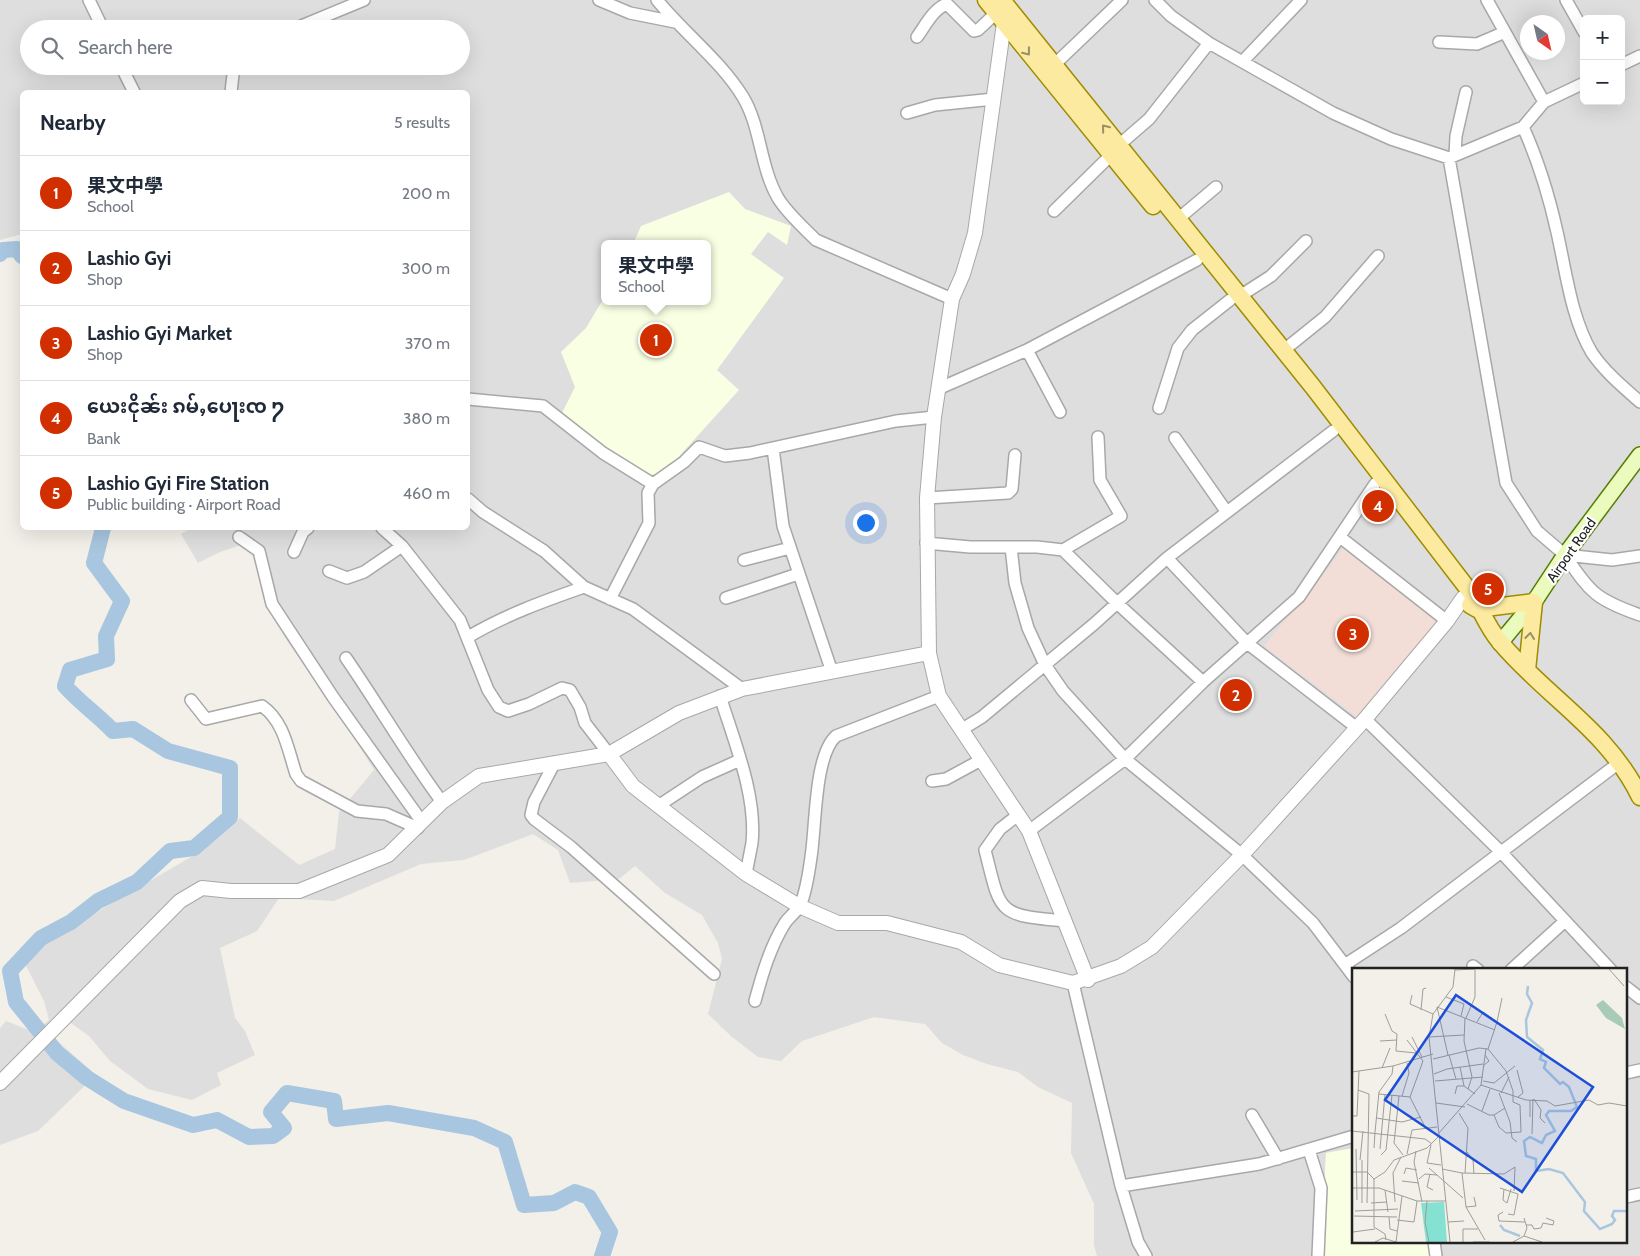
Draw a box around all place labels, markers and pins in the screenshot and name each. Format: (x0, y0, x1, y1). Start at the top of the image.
pin: 1 (640, 321, 672, 359)
pin: 4 (1362, 487, 1394, 525)
pin: 5 (1472, 570, 1504, 608)
pin: 3 (1337, 615, 1369, 653)
pin: 2 (1220, 676, 1252, 714)

